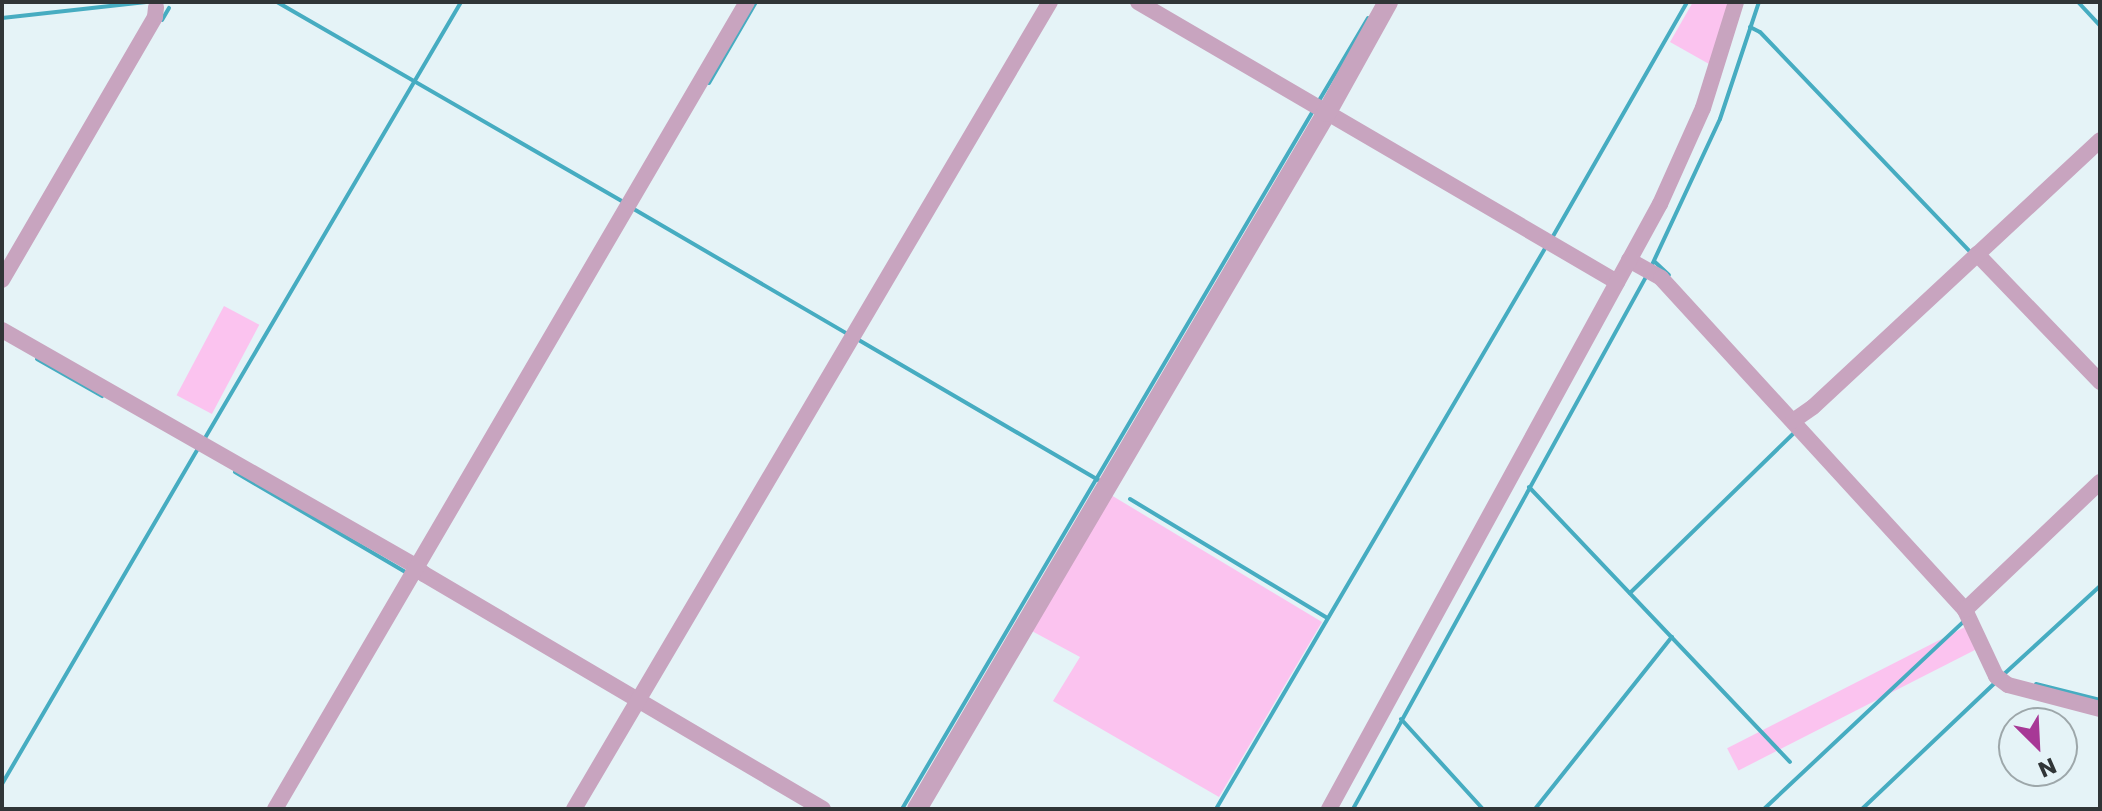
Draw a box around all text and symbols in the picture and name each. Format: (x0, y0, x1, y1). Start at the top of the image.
north arrow (1998, 707, 2078, 787)
text: N (2033, 750, 2061, 785)

